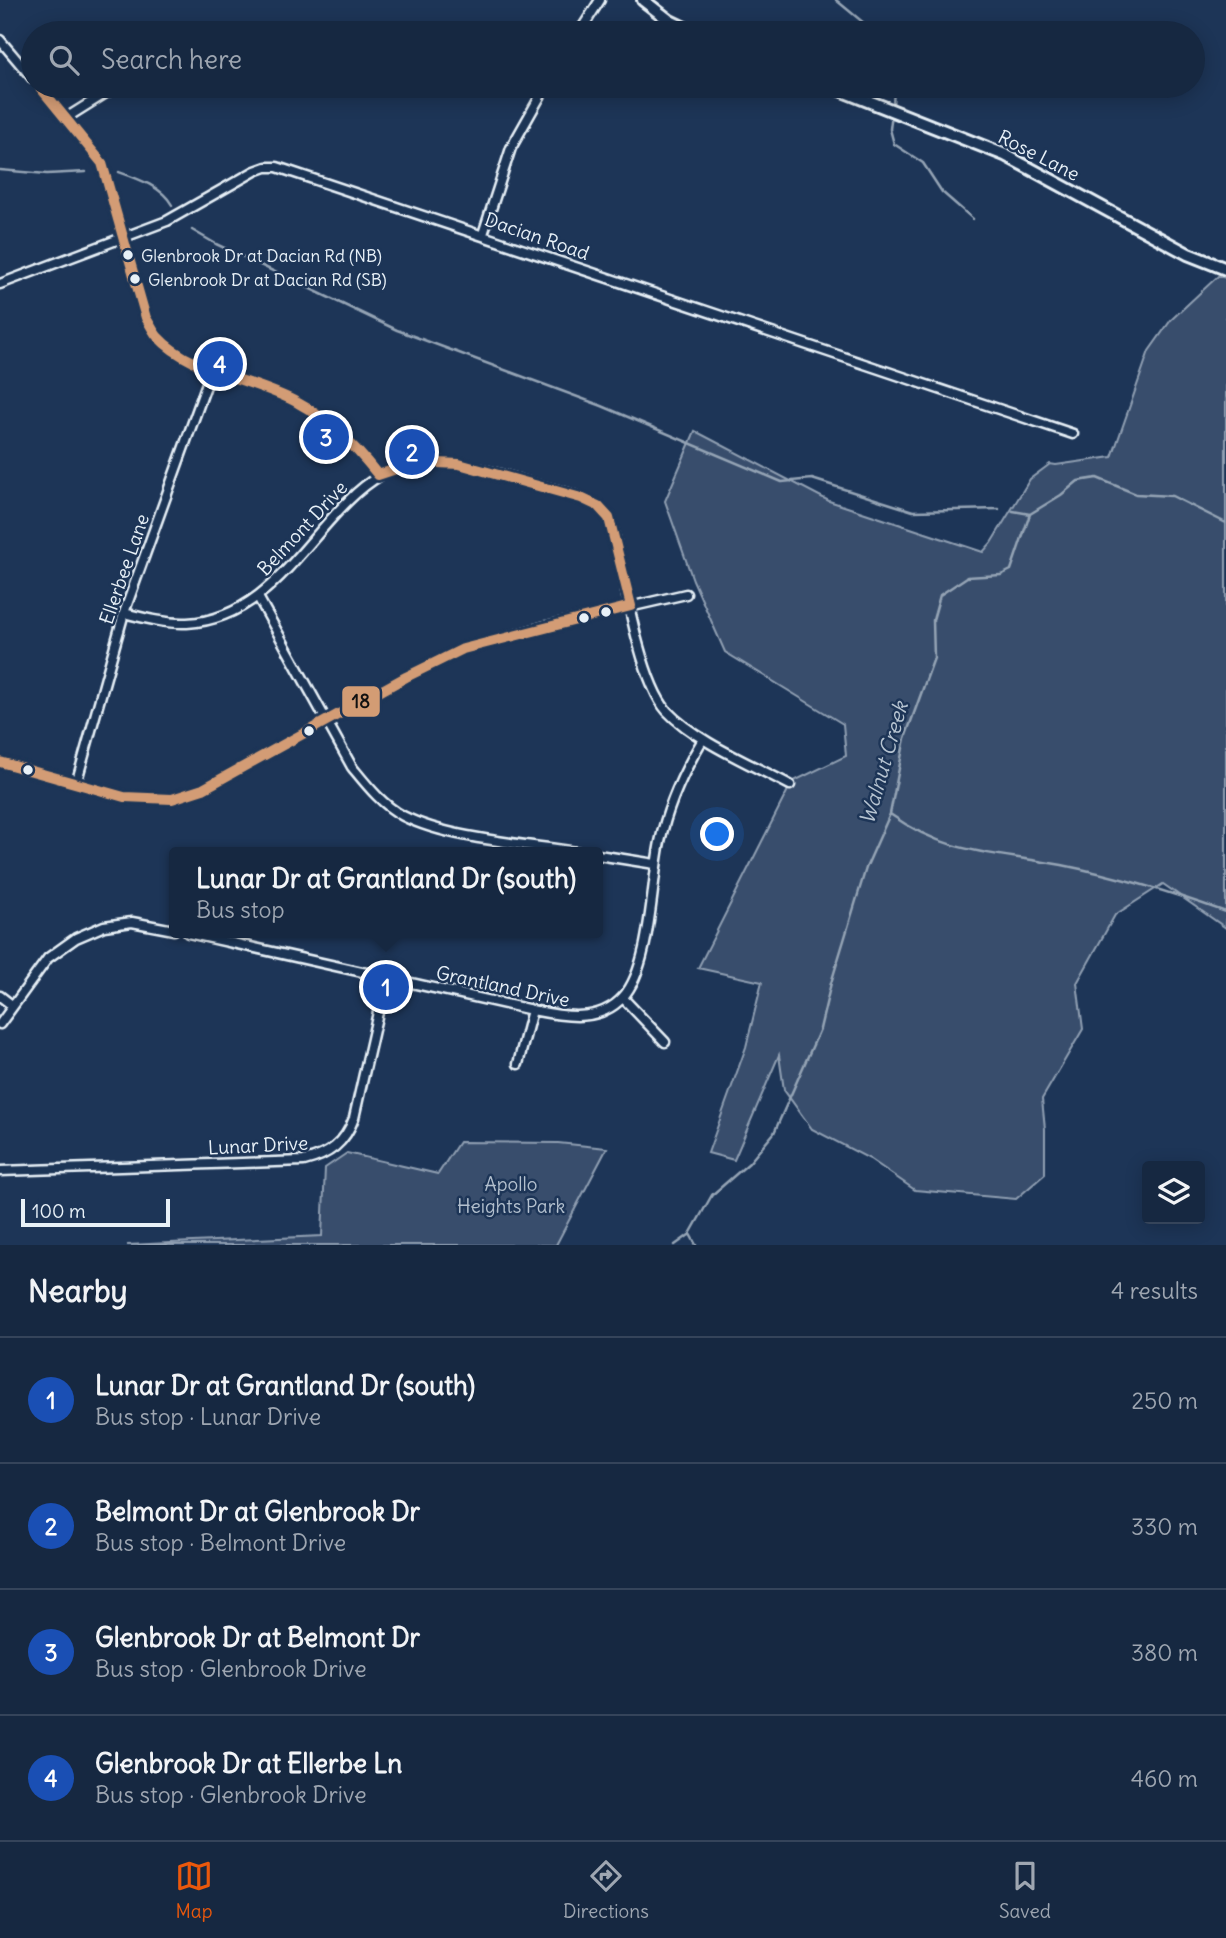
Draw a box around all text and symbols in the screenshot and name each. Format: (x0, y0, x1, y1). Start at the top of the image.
search box (21, 21, 1205, 98)
icon: search (45, 41, 83, 79)
text: Search here (101, 43, 242, 76)
street label: Rose Lane (994, 124, 1084, 186)
street label: Dacian Road (482, 207, 592, 265)
place label: Glenbrook Dr at Dacian Rd (NB) (141, 245, 382, 267)
marker: Glenbrook Dr at Dacian Rd (NB) (121, 248, 135, 262)
place label: Glenbrook Dr at Dacian Rd (SB) (148, 269, 387, 291)
marker: Glenbrook Dr at Dacian Rd (SB) (128, 272, 142, 286)
pin: 4 (197, 338, 243, 390)
pin: 3 (303, 411, 349, 463)
pin: 2 (389, 426, 435, 478)
street label: Belmont Drive (252, 476, 352, 580)
street label: Ellerbee Lane (94, 511, 154, 627)
unlabelled marker (599, 605, 613, 619)
unlabelled marker (577, 611, 591, 625)
line badge: 18 (341, 685, 381, 718)
text: 18 (352, 689, 370, 713)
water label: Walnut Creek (853, 697, 914, 827)
unlabelled marker (302, 724, 316, 738)
unlabelled marker (21, 763, 35, 777)
your location (700, 817, 734, 851)
popup (169, 847, 603, 938)
text: Lunar Dr at Grantland Dr (south) (196, 862, 576, 895)
text: Bus stop (196, 895, 285, 924)
street label: Grantland Drive (434, 960, 572, 1012)
pin: 1 (363, 961, 409, 1013)
street label: Lunar Drive (207, 1130, 309, 1160)
map controls (1142, 1161, 1205, 1224)
button: layers (1142, 1161, 1205, 1224)
park label: Apollo Heights Park (457, 1172, 565, 1218)
scale bar (21, 1196, 170, 1228)
text: 100 m (32, 1199, 86, 1223)
text: Nearby (28, 1272, 128, 1310)
text: 4 results (1111, 1276, 1198, 1305)
text: Lunar Dr at Grantland Dr (south) (95, 1369, 475, 1402)
text: 1 (46, 1386, 56, 1415)
text: 250 m (1131, 1386, 1198, 1415)
text: Bus stop · Lunar Drive (95, 1402, 321, 1431)
text: Belmont Dr at Glenbrook Dr (95, 1495, 420, 1528)
text: 2 (45, 1512, 57, 1541)
text: 330 m (1131, 1512, 1198, 1541)
text: Bus stop · Belmont Drive (95, 1528, 346, 1557)
text: Glenbrook Dr at Belmont Dr (95, 1621, 420, 1654)
text: 3 (44, 1638, 58, 1667)
text: 380 m (1131, 1638, 1198, 1667)
text: Bus stop · Glenbrook Drive (95, 1654, 367, 1683)
text: Glenbrook Dr at Ellerbe Ln (95, 1747, 402, 1780)
text: 4 (44, 1764, 58, 1793)
text: 460 m (1131, 1764, 1198, 1793)
text: Bus stop · Glenbrook Drive (95, 1780, 367, 1809)
tab: Map (175, 1857, 213, 1923)
tab: Directions (563, 1857, 649, 1923)
tab: Saved (999, 1857, 1051, 1923)

